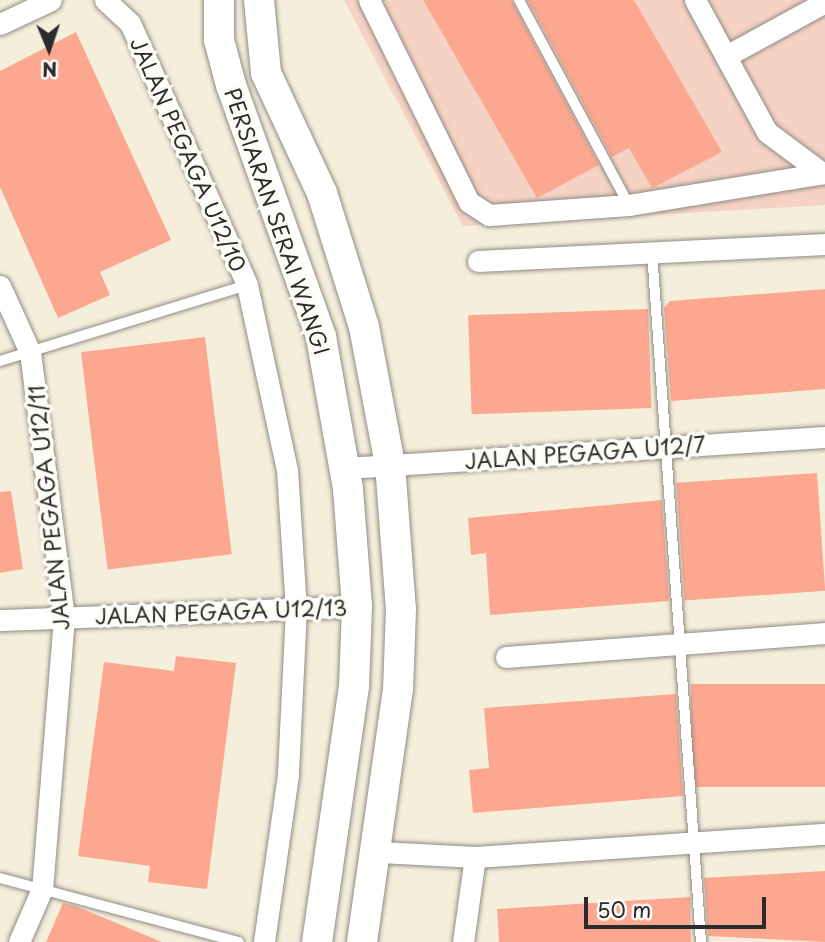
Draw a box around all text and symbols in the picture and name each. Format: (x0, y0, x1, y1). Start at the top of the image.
north arrow (14, 14, 84, 84)
street label: JALAN PEGAGA U12/10 (126, 34, 252, 274)
text: N (42, 56, 58, 84)
street label: PERSIARAN SERAI WANGI (220, 83, 336, 359)
street label: JALAN PEGAGA U12/11 (23, 385, 73, 631)
street label: JALAN PEGAGA U12/7 (465, 431, 705, 473)
street label: JALAN PEGAGA U12/13 (96, 594, 346, 628)
scale bar (587, 883, 769, 927)
text: 50 m (597, 893, 651, 925)

